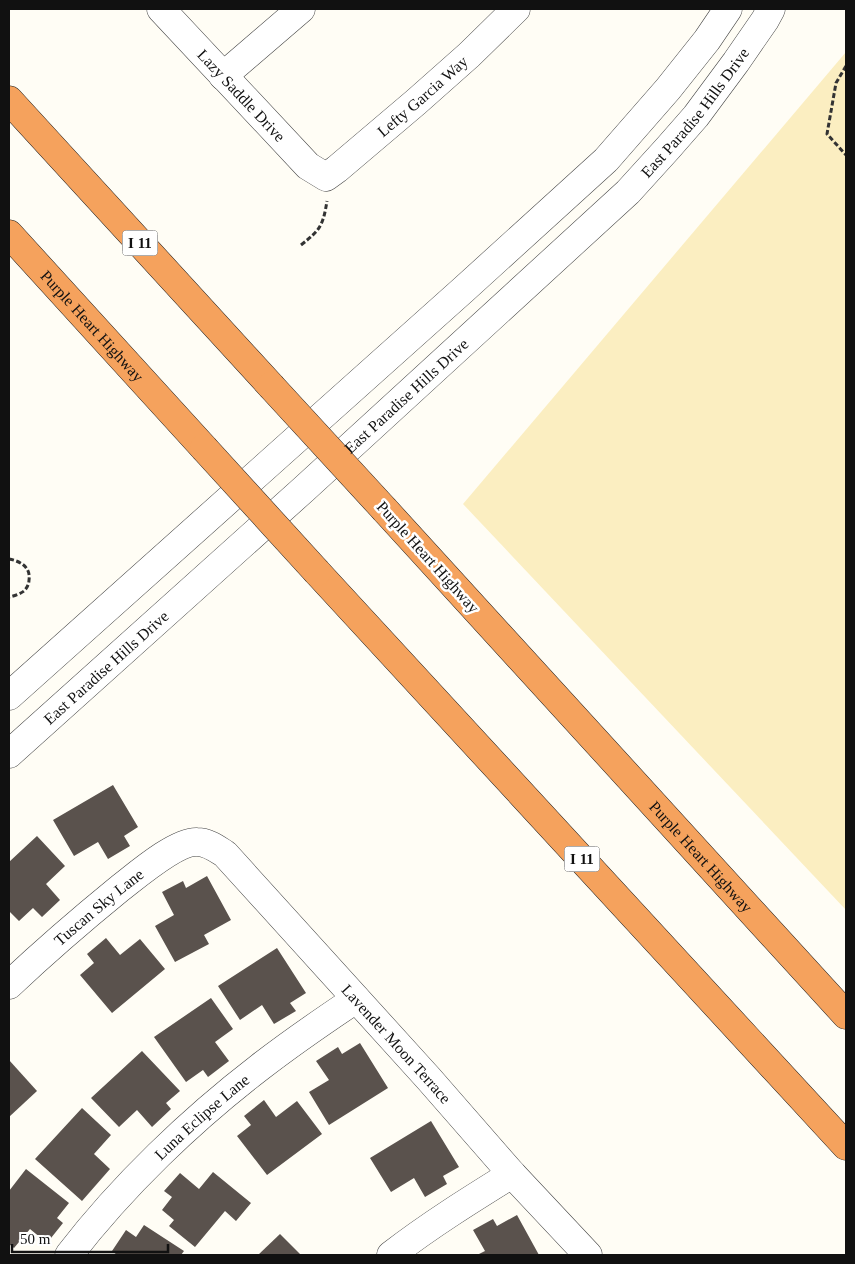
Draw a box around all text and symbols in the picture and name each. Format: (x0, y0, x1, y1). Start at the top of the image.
street label: East Paradise Hills Drive (637, 44, 752, 181)
street label: Lazy Saddle Drive (194, 46, 289, 145)
street label: Lefty Garcia Way (374, 52, 471, 140)
road number: I 11 (122, 230, 158, 256)
street label: Purple Heart Highway (38, 267, 147, 385)
street label: East Paradise Hills Drive (341, 335, 471, 456)
street label: Purple Heart Highway (373, 498, 482, 617)
street label: East Paradise Hills Drive (40, 607, 171, 727)
street label: Purple Heart Highway (646, 797, 756, 916)
road number: I 11 (564, 846, 600, 872)
street label: Tuscan Sky Lane (51, 865, 146, 949)
street label: Lavender Moon Terrace (339, 981, 455, 1107)
street label: Luna Eclipse Lane (151, 1071, 252, 1163)
scale bar (12, 1222, 169, 1254)
text: 50 m (20, 1231, 51, 1247)

